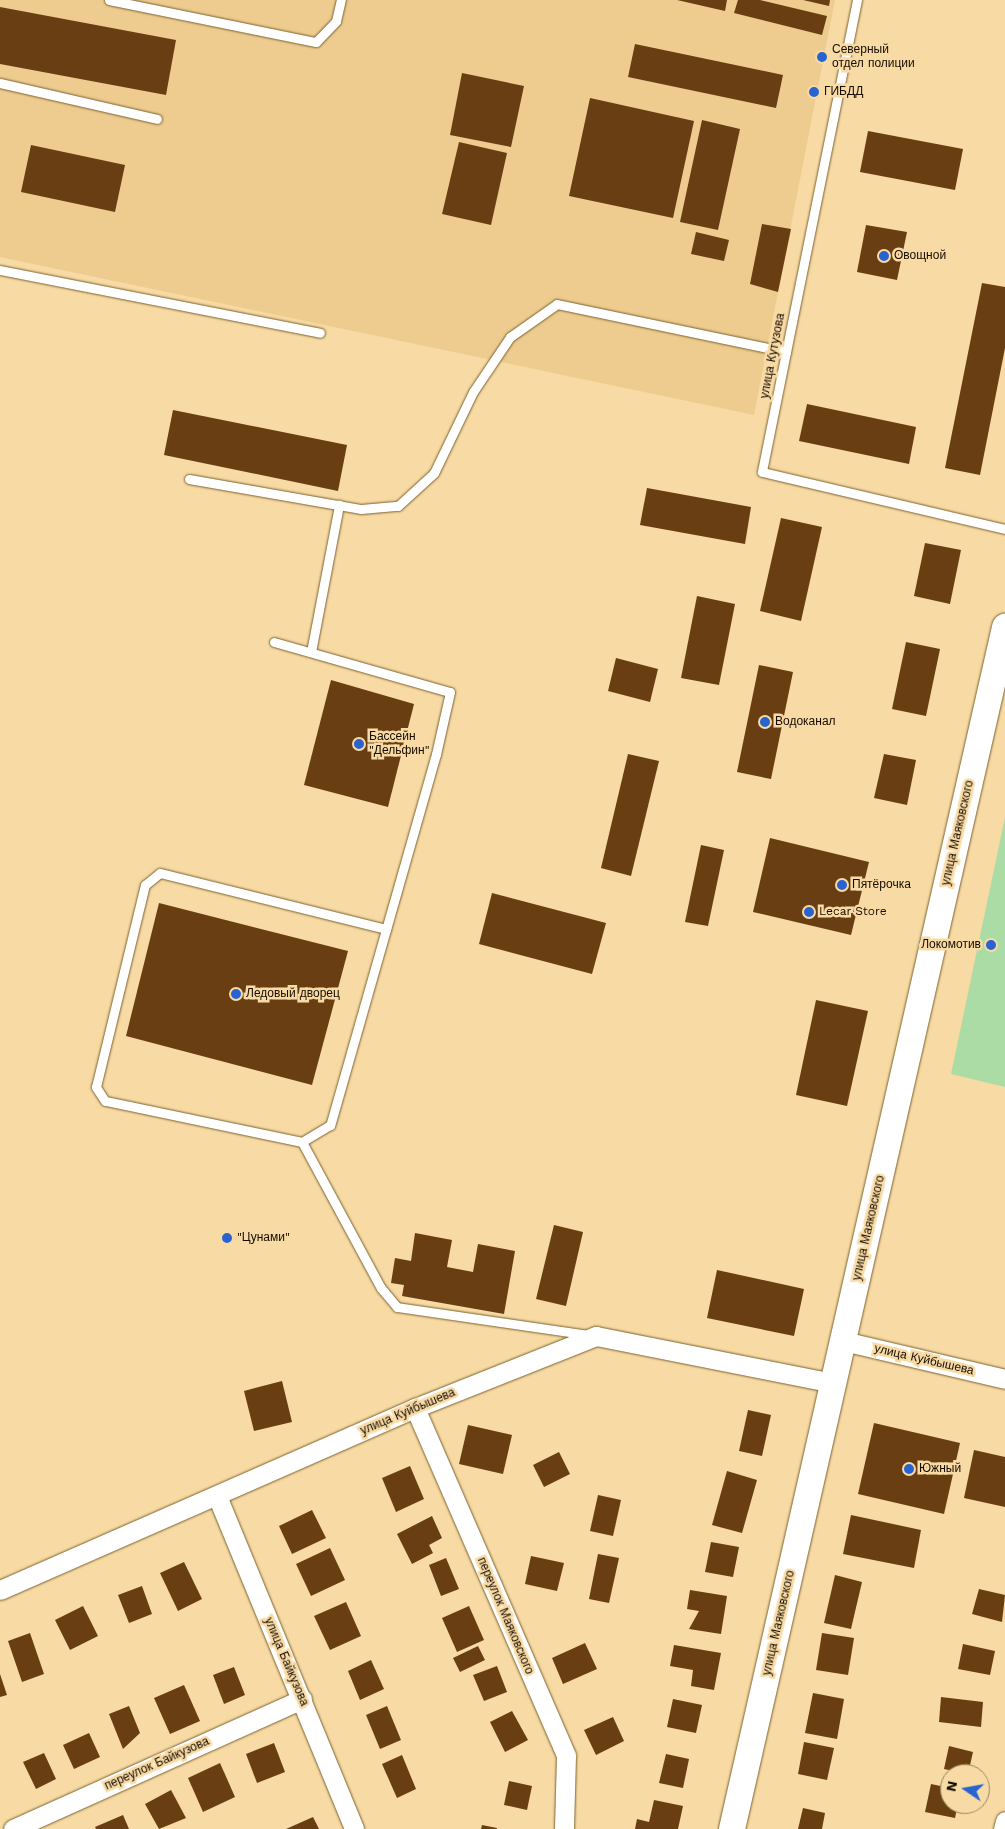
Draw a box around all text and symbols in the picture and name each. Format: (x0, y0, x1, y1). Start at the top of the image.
place label: Северный отдел полиции (832, 43, 915, 71)
marker: Северный отдел полиции (816, 51, 828, 63)
place label: ГИБДД (824, 85, 863, 99)
marker: ГИБДД (808, 86, 820, 98)
place label: Овощной (894, 249, 946, 263)
marker: Овощной (878, 250, 890, 262)
street label: улица Кутузова (758, 312, 788, 400)
place label: Водоканал (775, 715, 836, 729)
marker: Водоканал (759, 716, 771, 728)
place label: Бассейн "Дельфин" (369, 730, 430, 758)
marker: Бассейн "Дельфин" (353, 738, 365, 750)
street label: улица Маяковского (939, 779, 977, 887)
place label: Пятёрочка (852, 878, 911, 892)
marker: Пятёрочка (836, 879, 848, 891)
place label: Lecar Store (819, 905, 887, 919)
marker: Lecar Store (803, 906, 815, 918)
place label: Локомотив (921, 938, 981, 952)
marker: Локомотив (985, 939, 997, 951)
place label: Ледовый дворец (246, 987, 340, 1001)
marker: Ледовый дворец (230, 988, 242, 1000)
street label: улица Маяковского (850, 1174, 888, 1282)
place label: "Цунами" (237, 1231, 290, 1245)
marker: "Цунами" (221, 1232, 233, 1244)
street label: улица Куйбышева (873, 1342, 975, 1378)
street label: улица Куйбышева (358, 1386, 458, 1438)
place label: Южный (919, 1462, 961, 1476)
marker: Южный (903, 1463, 915, 1475)
street label: переулок Маяковского (474, 1555, 536, 1677)
street label: улица Маяковского (760, 1569, 798, 1677)
street label: улица Байкузова (261, 1616, 311, 1708)
street label: переулок Байкузова (103, 1734, 211, 1794)
north arrow (940, 1764, 990, 1814)
text: N (942, 1779, 960, 1793)

